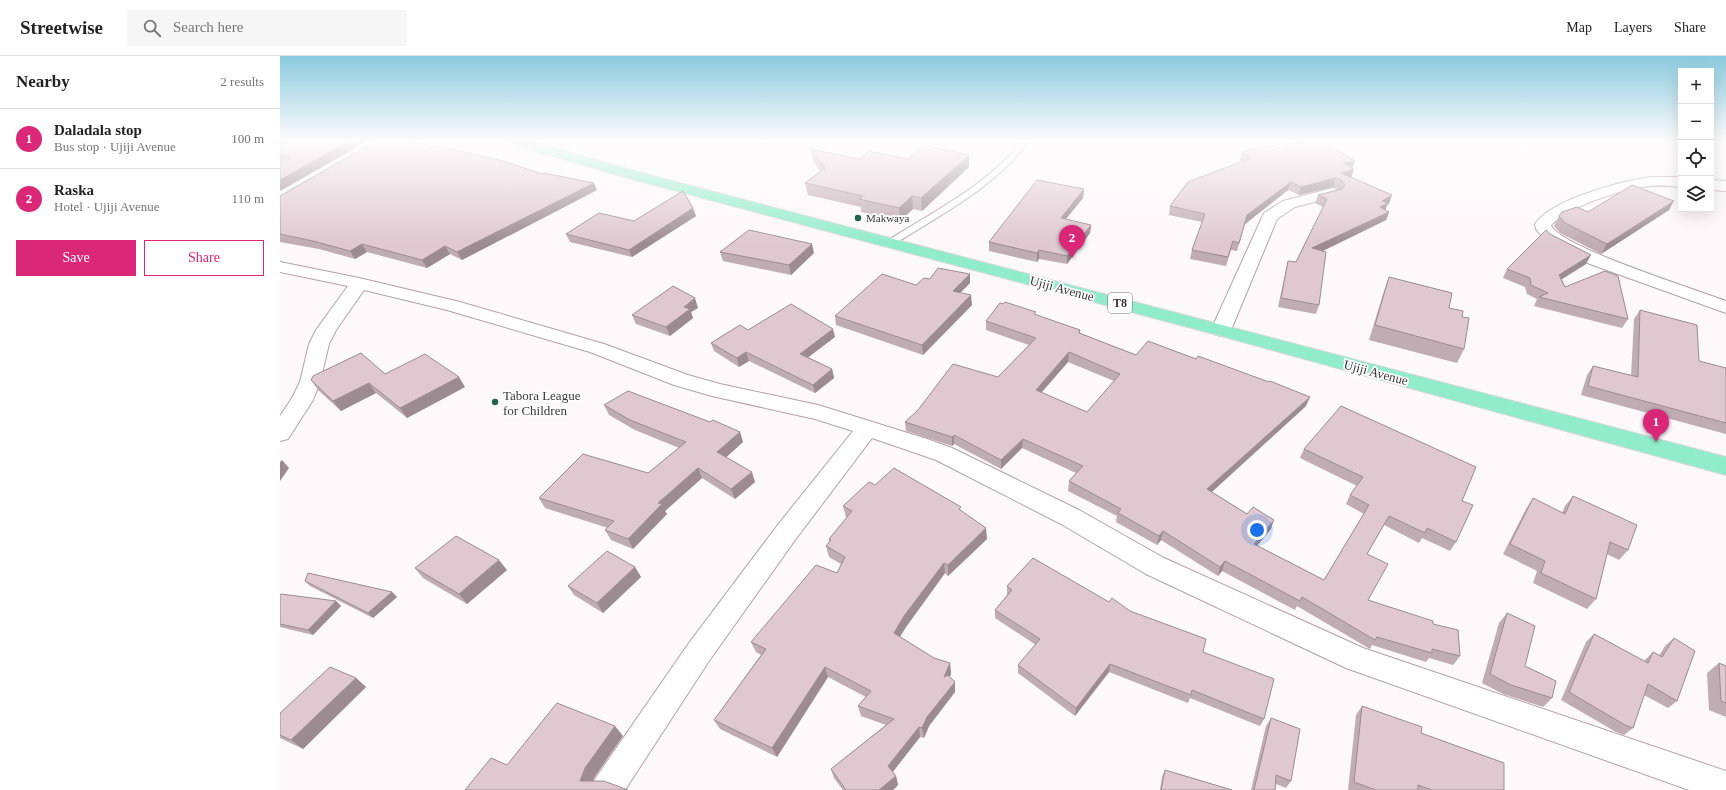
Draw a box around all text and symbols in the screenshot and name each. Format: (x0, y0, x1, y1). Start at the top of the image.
search box (127, 10, 407, 46)
text: Streetwise (20, 17, 103, 38)
icon: search (141, 17, 163, 39)
text: Search here (173, 19, 243, 35)
text: Map (1566, 20, 1592, 35)
text: Layers (1614, 20, 1652, 35)
text: Share (1674, 20, 1706, 35)
map controls (1678, 68, 1714, 212)
button: + (1678, 68, 1714, 104)
text: Nearby (16, 72, 70, 91)
text: 2 results (220, 74, 264, 89)
button: − (1678, 104, 1714, 140)
text: Daladala stop (54, 122, 142, 138)
text: 1 (26, 131, 32, 146)
text: 100 m (231, 131, 264, 146)
text: Bus stop · Ujiji Avenue (54, 139, 176, 154)
button: locate (1678, 140, 1714, 176)
button: layers (1678, 176, 1714, 212)
text: Raska (54, 182, 94, 198)
text: 2 (26, 191, 32, 206)
text: 110 m (232, 191, 264, 206)
text: Hotel · Ujiji Avenue (54, 199, 160, 214)
place label: Makwaya (866, 212, 909, 224)
marker: Makwaya (853, 213, 863, 223)
pin: 2 (1059, 225, 1085, 258)
button: Save (16, 240, 136, 276)
button: Share (144, 240, 264, 276)
street label: Ujiji Avenue (1028, 273, 1096, 304)
road number: T8 (1108, 293, 1132, 313)
street label: Ujiji Avenue (1342, 357, 1410, 388)
place label: Tabora League for Children (503, 388, 581, 418)
marker: Tabora League for Children (490, 397, 500, 407)
pin: 1 (1643, 409, 1669, 442)
your location (1247, 520, 1267, 540)

